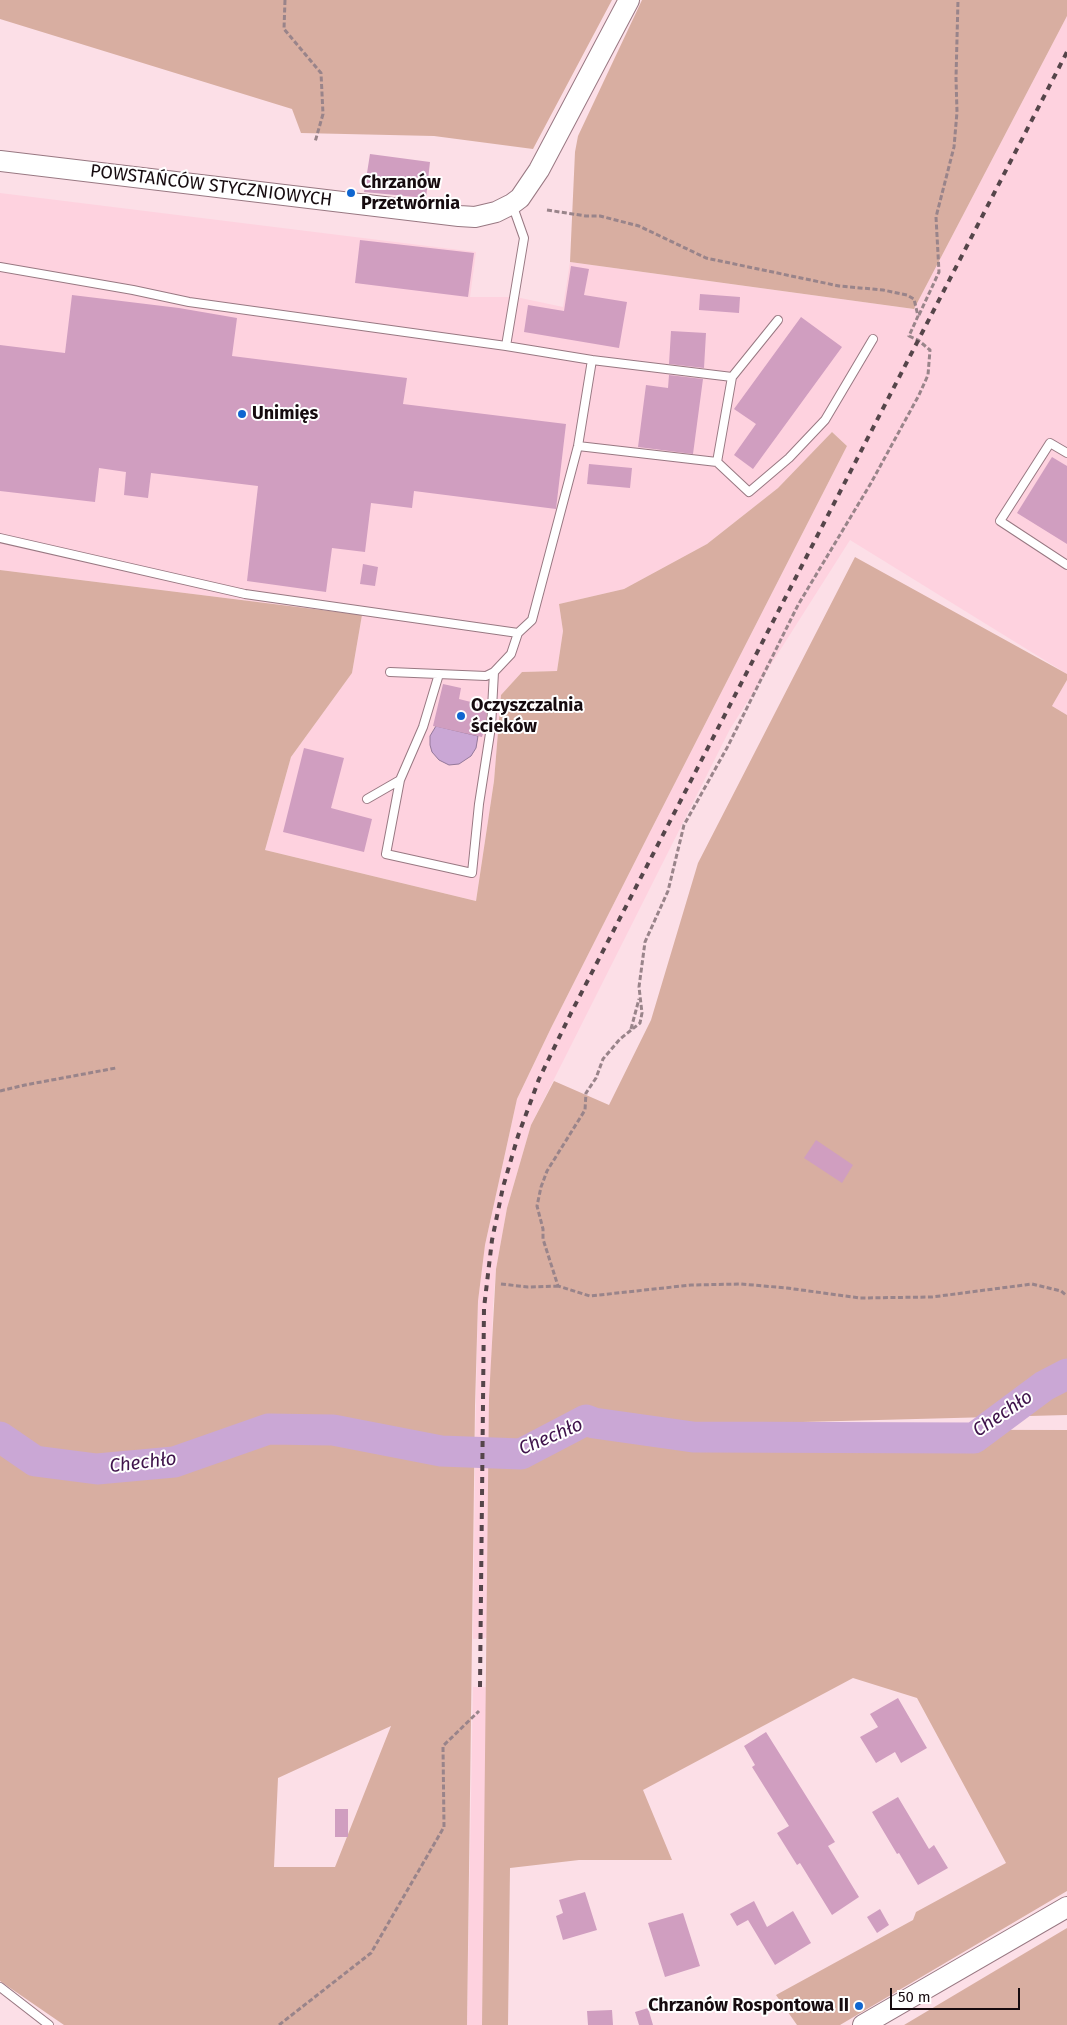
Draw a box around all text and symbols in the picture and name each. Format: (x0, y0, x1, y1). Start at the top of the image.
street label: POWSTAŃCÓW STYCZNIOWYCH (89, 160, 333, 212)
place label: Chrzanów Przetwórnia (361, 172, 460, 214)
marker: Chrzanów Przetwórnia (345, 187, 357, 199)
place label: Unimięs (252, 403, 318, 425)
marker: Unimięs (236, 408, 248, 420)
place label: Oczyszczalnia ścieków (471, 695, 583, 738)
marker: Oczyszczalnia ścieków (455, 710, 467, 722)
water label: Chechło (969, 1386, 1037, 1442)
water label: Chechło (515, 1413, 587, 1461)
water label: Chechło (108, 1448, 178, 1478)
scale bar (892, 1978, 1022, 2010)
text: 50 m (898, 1988, 931, 2006)
place label: Chrzanów Rospontowa II (648, 1995, 849, 2017)
marker: Chrzanów Rospontowa II (853, 2000, 865, 2012)

